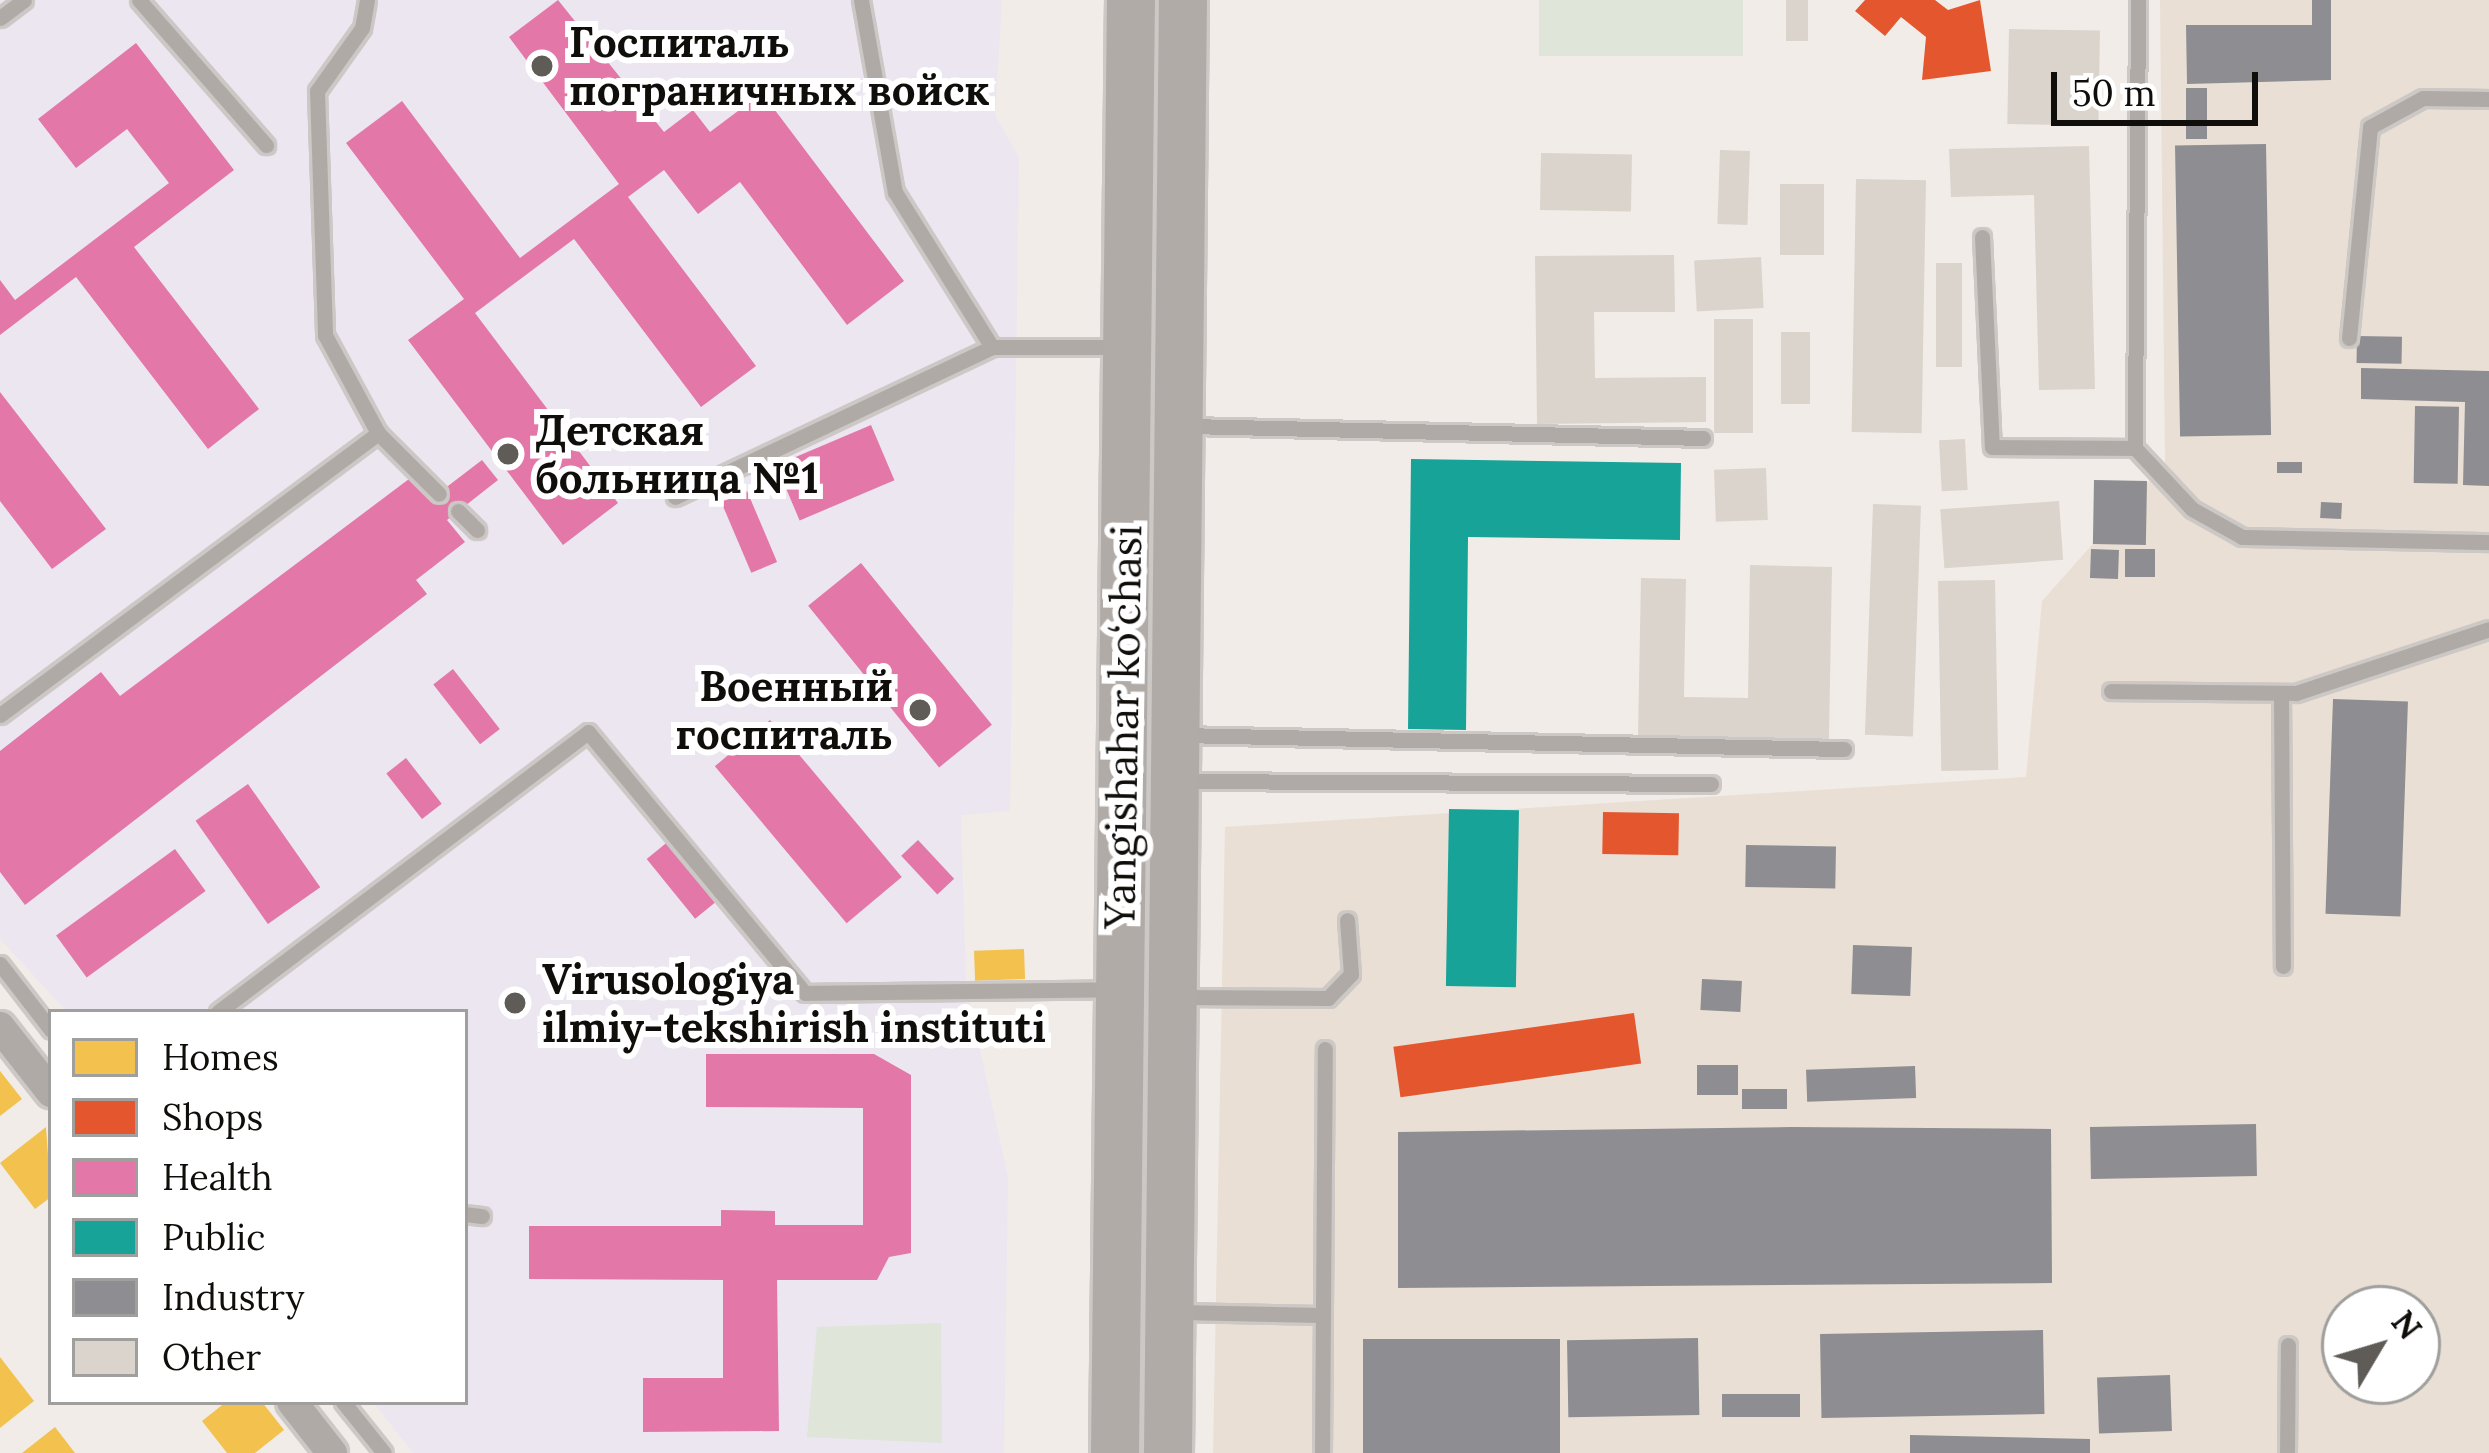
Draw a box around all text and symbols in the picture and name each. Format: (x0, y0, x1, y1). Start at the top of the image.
place label: Госпиталь пограничных войск (569, 17, 990, 116)
scale bar (2057, 48, 2264, 122)
marker: Госпиталь пограничных войск (526, 50, 558, 82)
text: 50 m (2072, 70, 2156, 116)
place label: Детская больница №1 (535, 405, 818, 504)
marker: Детская больница №1 (492, 438, 524, 470)
street label: Yangishahar ko‘chasi (1094, 525, 1152, 929)
place label: Военный госпиталь (675, 661, 893, 760)
marker: Военный госпиталь (904, 694, 936, 726)
place label: Virusologiya ilmiy-tekshirish instituti (542, 954, 1046, 1052)
marker: Virusologiya ilmiy-tekshirish instituti (499, 987, 531, 1019)
legend (48, 1009, 468, 1405)
text: Homes (162, 1034, 279, 1080)
text: Shops (162, 1094, 263, 1140)
text: Health (162, 1154, 273, 1200)
text: Public (162, 1214, 265, 1260)
text: Industry (162, 1274, 304, 1320)
north arrow (2321, 1285, 2441, 1405)
text: N (2383, 1302, 2431, 1348)
text: Other (162, 1334, 261, 1380)

